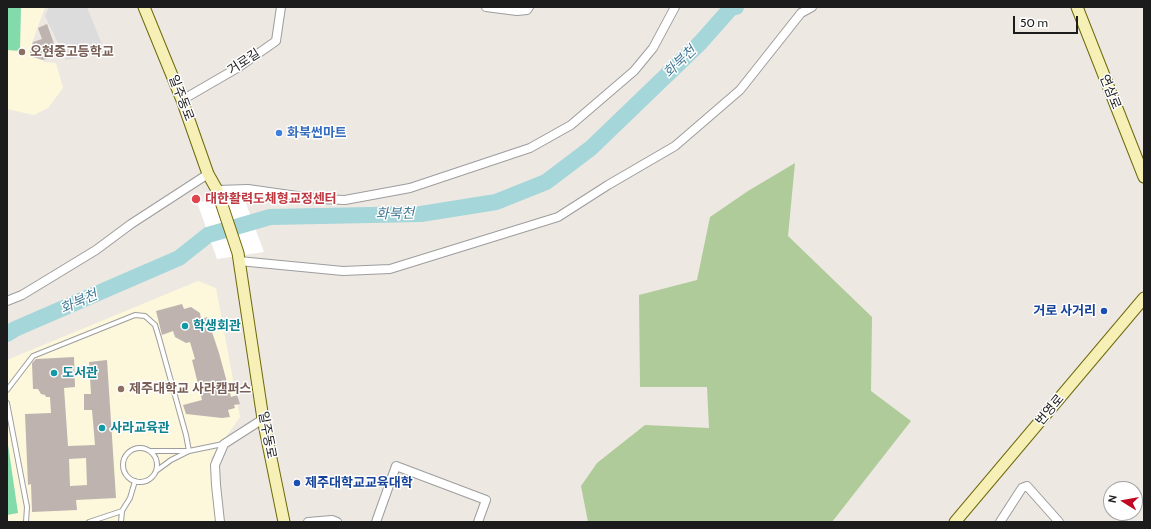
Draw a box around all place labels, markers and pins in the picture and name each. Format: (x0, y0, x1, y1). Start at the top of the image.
place label: 오현중고등학교 (30, 44, 114, 60)
marker: 오현중고등학교 (17, 47, 27, 57)
place label: 화북썬마트 (287, 125, 347, 141)
marker: 화북썬마트 (274, 128, 284, 138)
place label: 대한활력도체형교정센터 (205, 191, 337, 207)
marker: 대한활력도체형교정센터 (190, 193, 202, 205)
place label: 거로 사거리 (1033, 303, 1096, 319)
marker: 거로 사거리 (1099, 306, 1109, 316)
place label: 학생회관 (193, 318, 241, 334)
marker: 학생회관 (180, 321, 190, 331)
place label: 도서관 (62, 365, 98, 381)
marker: 도서관 (49, 368, 59, 378)
place label: 제주대학교 사라캠퍼스 (129, 381, 252, 397)
marker: 제주대학교 사라캠퍼스 (116, 384, 126, 394)
place label: 사라교육관 (110, 420, 170, 436)
marker: 사라교육관 (97, 423, 107, 433)
place label: 제주대학교교육대학 (305, 475, 413, 491)
marker: 제주대학교교육대학 (292, 478, 302, 488)

